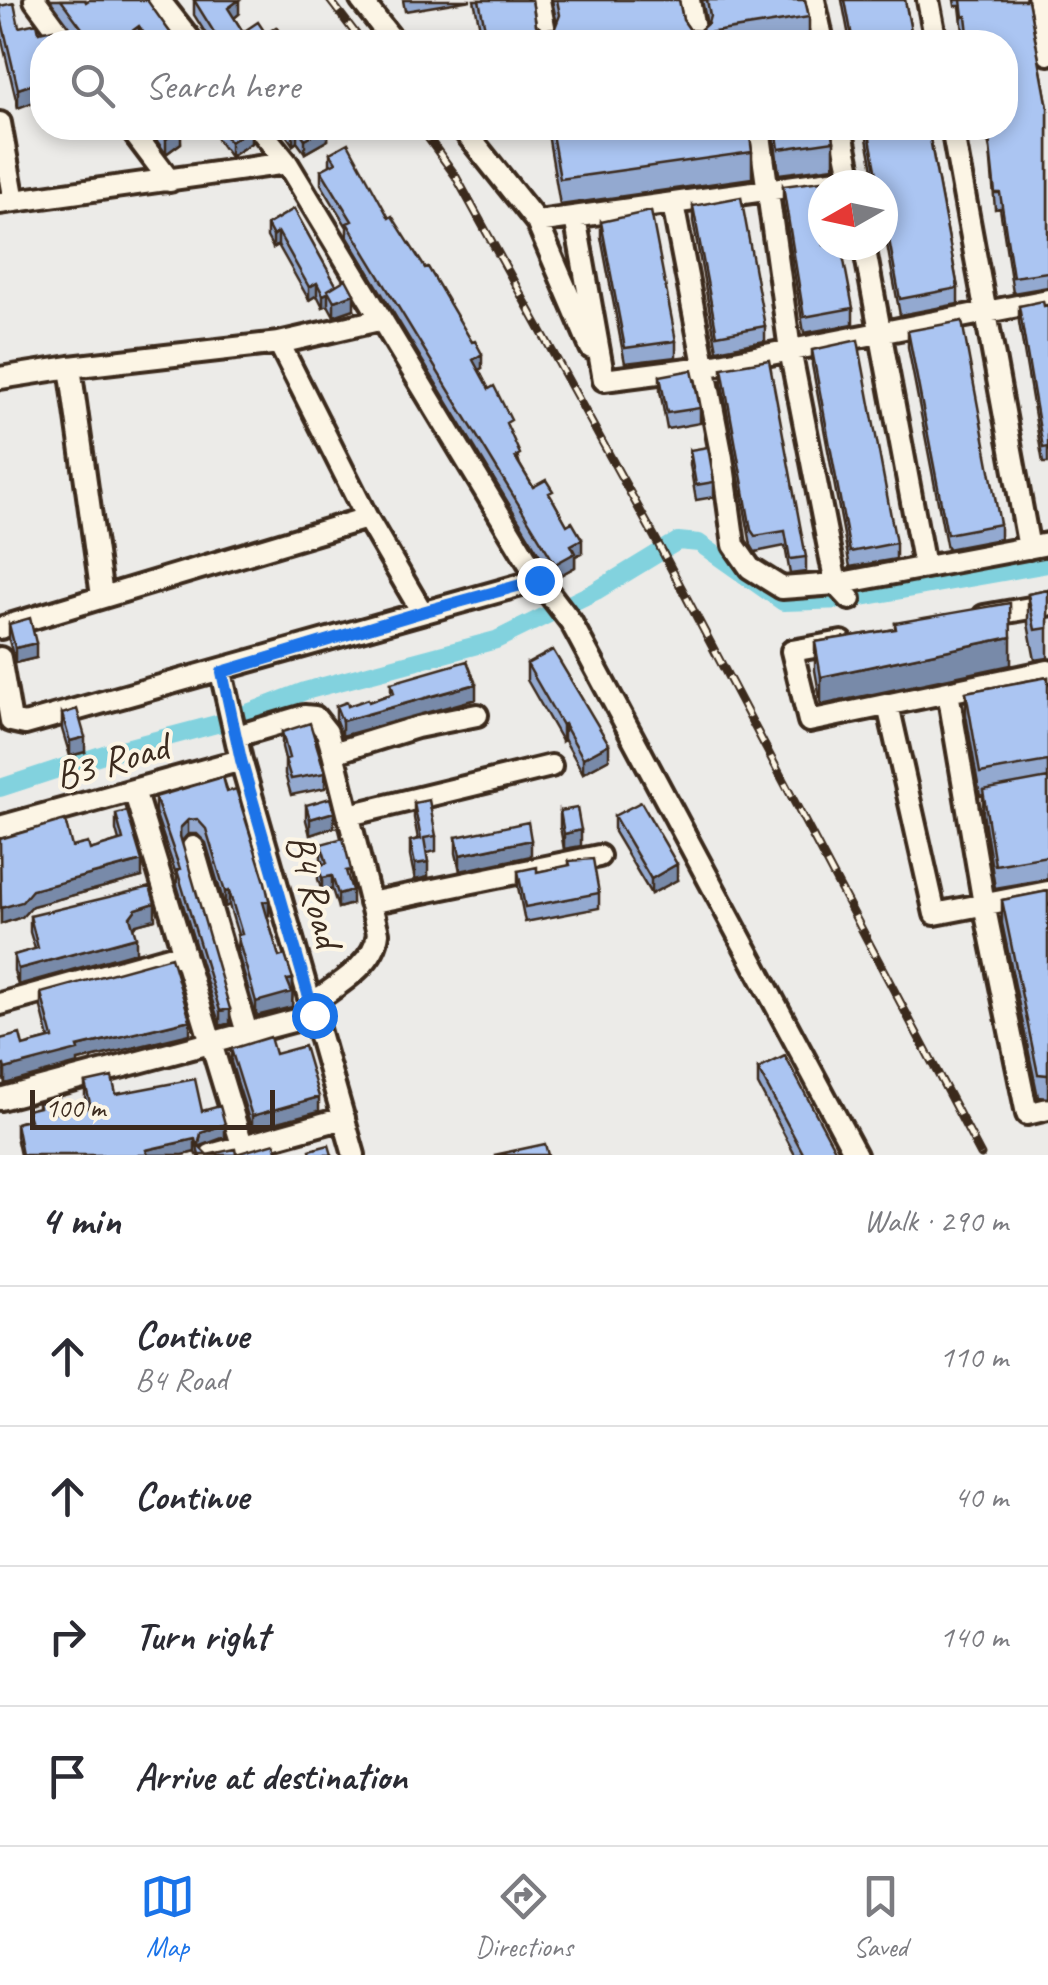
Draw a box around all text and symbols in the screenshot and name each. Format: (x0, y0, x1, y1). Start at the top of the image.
search box (30, 30, 1018, 140)
icon: search (65, 58, 120, 113)
text: Search here (145, 62, 300, 109)
north arrow (808, 170, 898, 260)
route end (517, 558, 563, 604)
street label: B3 Road (49, 719, 180, 801)
street label: B4 Road (274, 828, 356, 959)
route start (292, 993, 338, 1039)
scale bar (30, 1085, 275, 1130)
text: 100 m (45, 1090, 105, 1125)
text: 4 min (40, 1194, 120, 1247)
text: Walk · 290 m (864, 1200, 1008, 1241)
text: Continue (135, 1312, 249, 1359)
icon: ahead (40, 1329, 95, 1384)
text: 110 m (939, 1336, 1008, 1377)
text: B4 Road (135, 1359, 227, 1400)
icon: ahead (40, 1469, 95, 1524)
text: Continue (135, 1473, 249, 1520)
text: 40 m (954, 1476, 1008, 1517)
icon: right (40, 1609, 95, 1664)
text: Turn right (135, 1613, 269, 1660)
text: 140 m (939, 1616, 1008, 1657)
icon: arrive (40, 1749, 95, 1804)
text: Arrive at destination (135, 1753, 407, 1800)
tab: Map (140, 1869, 195, 1964)
tab: Directions (475, 1869, 573, 1964)
tab: Saved (853, 1869, 908, 1964)

